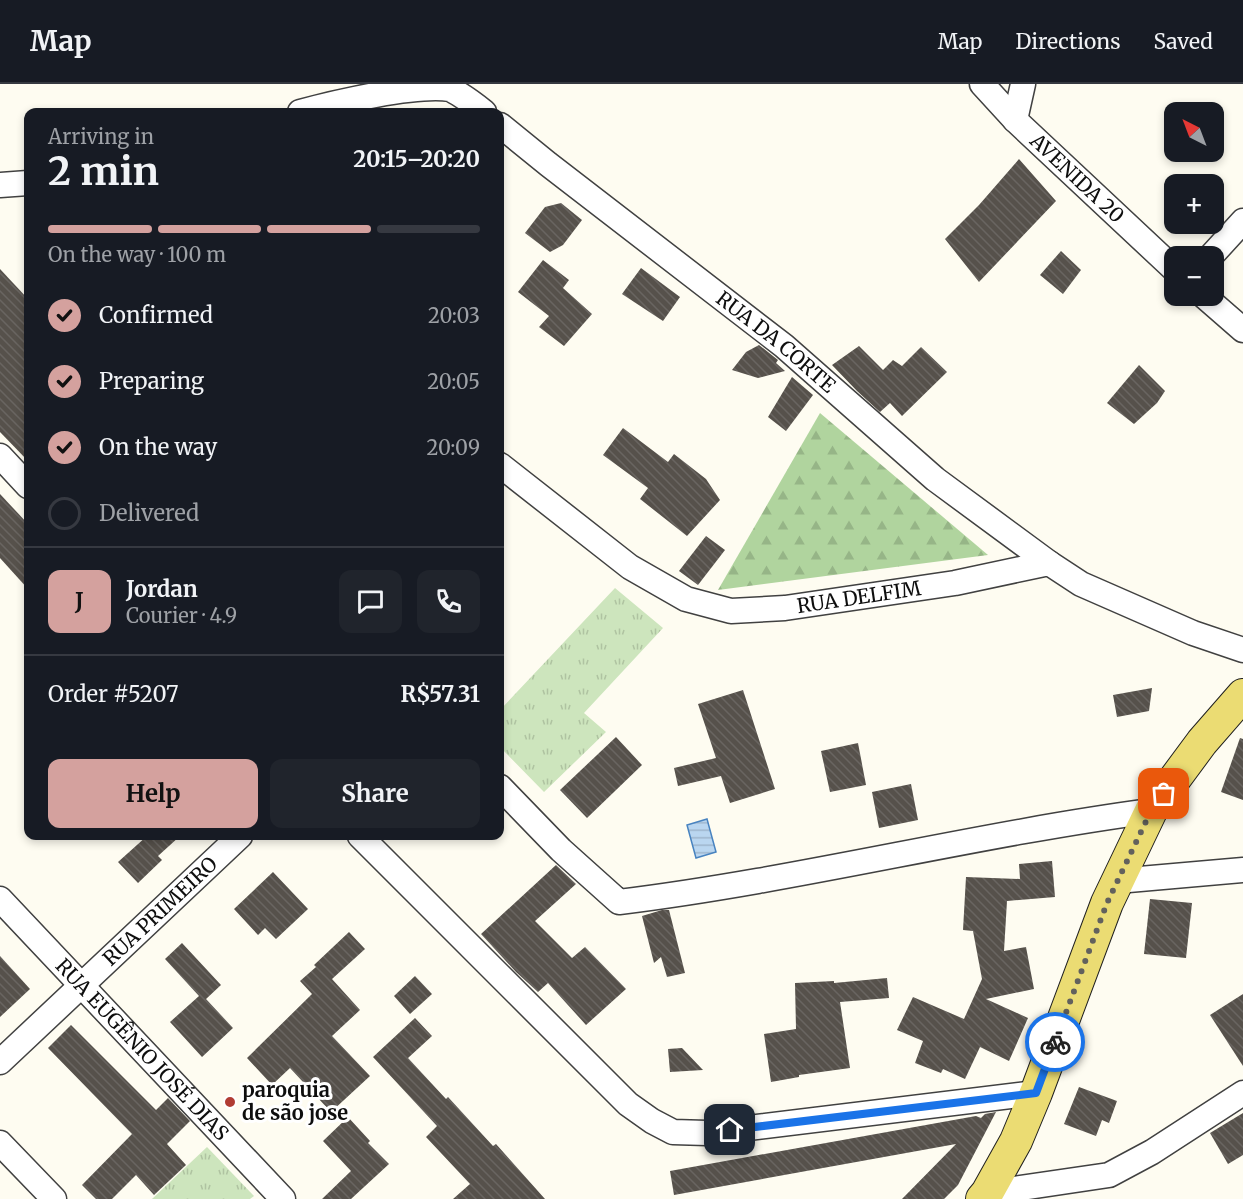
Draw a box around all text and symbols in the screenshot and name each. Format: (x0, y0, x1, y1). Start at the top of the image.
text: Map (30, 23, 92, 59)
text: Map (938, 28, 982, 55)
text: Directions (1015, 28, 1120, 55)
text: Saved (1153, 28, 1213, 55)
north arrow (1164, 102, 1224, 162)
map controls (1164, 102, 1224, 306)
text: Arriving in (48, 124, 154, 149)
street label: AVENIDA 20 (1025, 127, 1130, 228)
text: 20:15–20:20 (353, 145, 480, 173)
text: 2 min (48, 147, 159, 196)
button: + (1164, 174, 1224, 234)
text: On the way · 100 m (48, 242, 226, 267)
button: − (1164, 246, 1224, 306)
street label: RUA DA CORTE (712, 286, 841, 398)
icon: check (48, 299, 81, 332)
text: Confirmed (99, 301, 213, 329)
text: 20:03 (428, 303, 480, 328)
icon: check (48, 365, 81, 398)
text: Preparing (99, 367, 204, 395)
text: 20:05 (427, 369, 480, 394)
icon: check (48, 431, 81, 464)
text: On the way (99, 433, 217, 461)
text: 20:09 (426, 435, 480, 460)
text: Delivered (99, 499, 199, 527)
button: chat (339, 570, 402, 633)
button: phone (417, 570, 480, 633)
text: Jordan (126, 575, 198, 603)
street label: RUA DELFIM (795, 575, 923, 618)
text: J (75, 587, 84, 615)
text: Courier · 4.9 (126, 603, 237, 628)
text: Order #5207 (48, 680, 179, 708)
text: R$57.31 (401, 680, 480, 708)
button: Help (48, 759, 258, 828)
button: Share (270, 759, 480, 828)
pin (1138, 768, 1189, 819)
icon: bag (1147, 777, 1180, 810)
street label: RUA PRIMEIRO (97, 851, 222, 971)
street label: RUA EUGÊNIO JOSÉ DIAS (51, 953, 234, 1146)
courier (1025, 1012, 1085, 1072)
icon: bike (1039, 1026, 1072, 1059)
place label: paroquia de são jose (242, 1077, 348, 1125)
marker: paroquia de são jose (223, 1095, 237, 1109)
pin (704, 1104, 755, 1155)
icon: home (713, 1113, 746, 1146)

